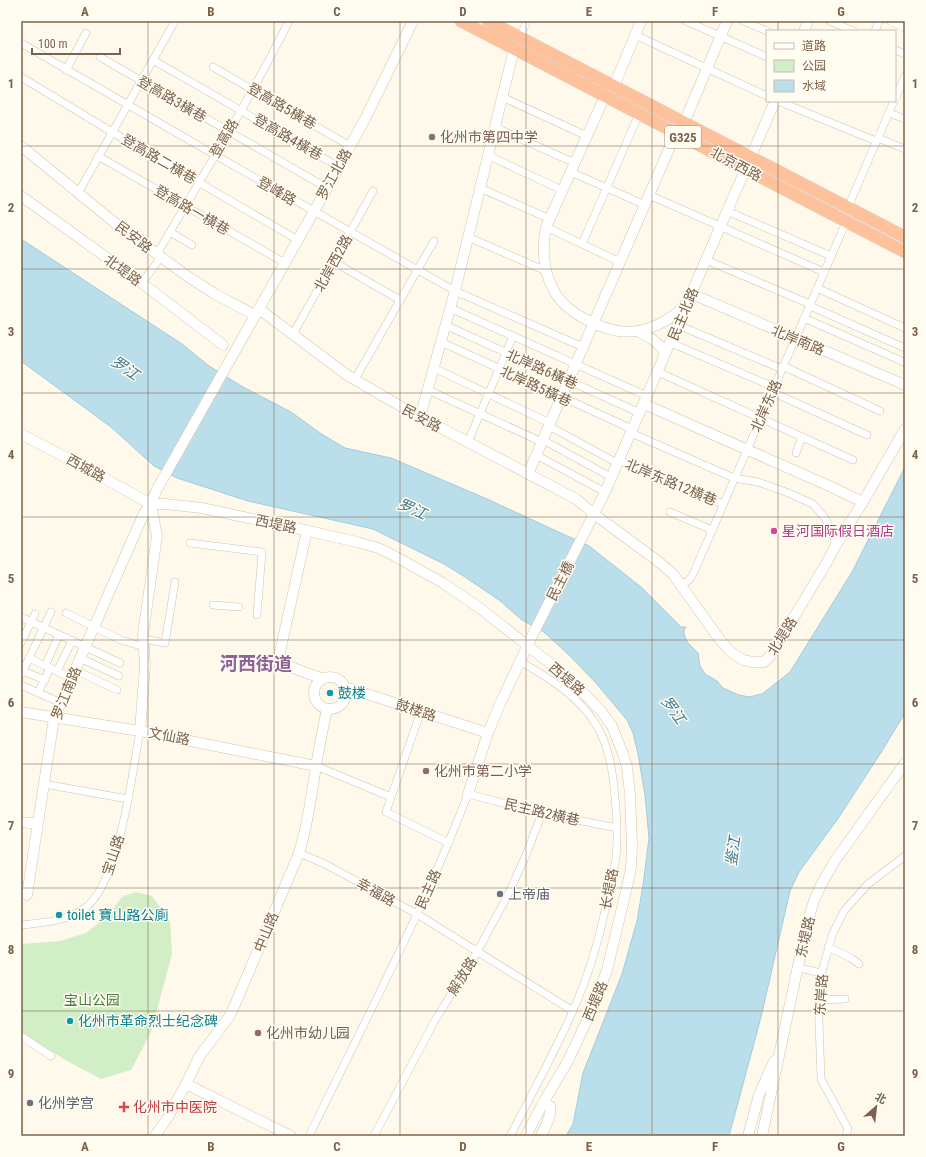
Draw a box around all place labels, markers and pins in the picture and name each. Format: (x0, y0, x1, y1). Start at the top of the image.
place label: 化州市第四中学 (440, 129, 538, 145)
marker: 化州市第四中学 (427, 132, 437, 142)
place label: 星河国际假日酒店 (782, 523, 894, 539)
marker: 星河国际假日酒店 (769, 526, 779, 536)
place label: 鼓楼 (338, 685, 366, 701)
marker: 鼓楼 (325, 688, 335, 698)
place label: 化州市第二小学 (434, 763, 532, 779)
marker: 化州市第二小学 (421, 766, 431, 776)
place label: 上帝庙 (508, 886, 550, 902)
marker: 上帝庙 (495, 889, 505, 899)
place label: toilet 寶山路公廁 (67, 907, 168, 923)
marker: toilet 寶山路公廁 (54, 910, 64, 920)
place label: 化州市革命烈士纪念碑 (78, 1013, 218, 1029)
marker: 化州市革命烈士纪念碑 (65, 1016, 75, 1026)
place label: 化州市幼儿园 (266, 1025, 350, 1041)
marker: 化州市幼儿园 (253, 1028, 263, 1038)
place label: 化州学宫 (38, 1095, 94, 1111)
marker: 化州学宫 (25, 1098, 35, 1108)
place label: 化州市中医院 (133, 1099, 217, 1115)
marker: 化州市中医院 (118, 1101, 130, 1113)

